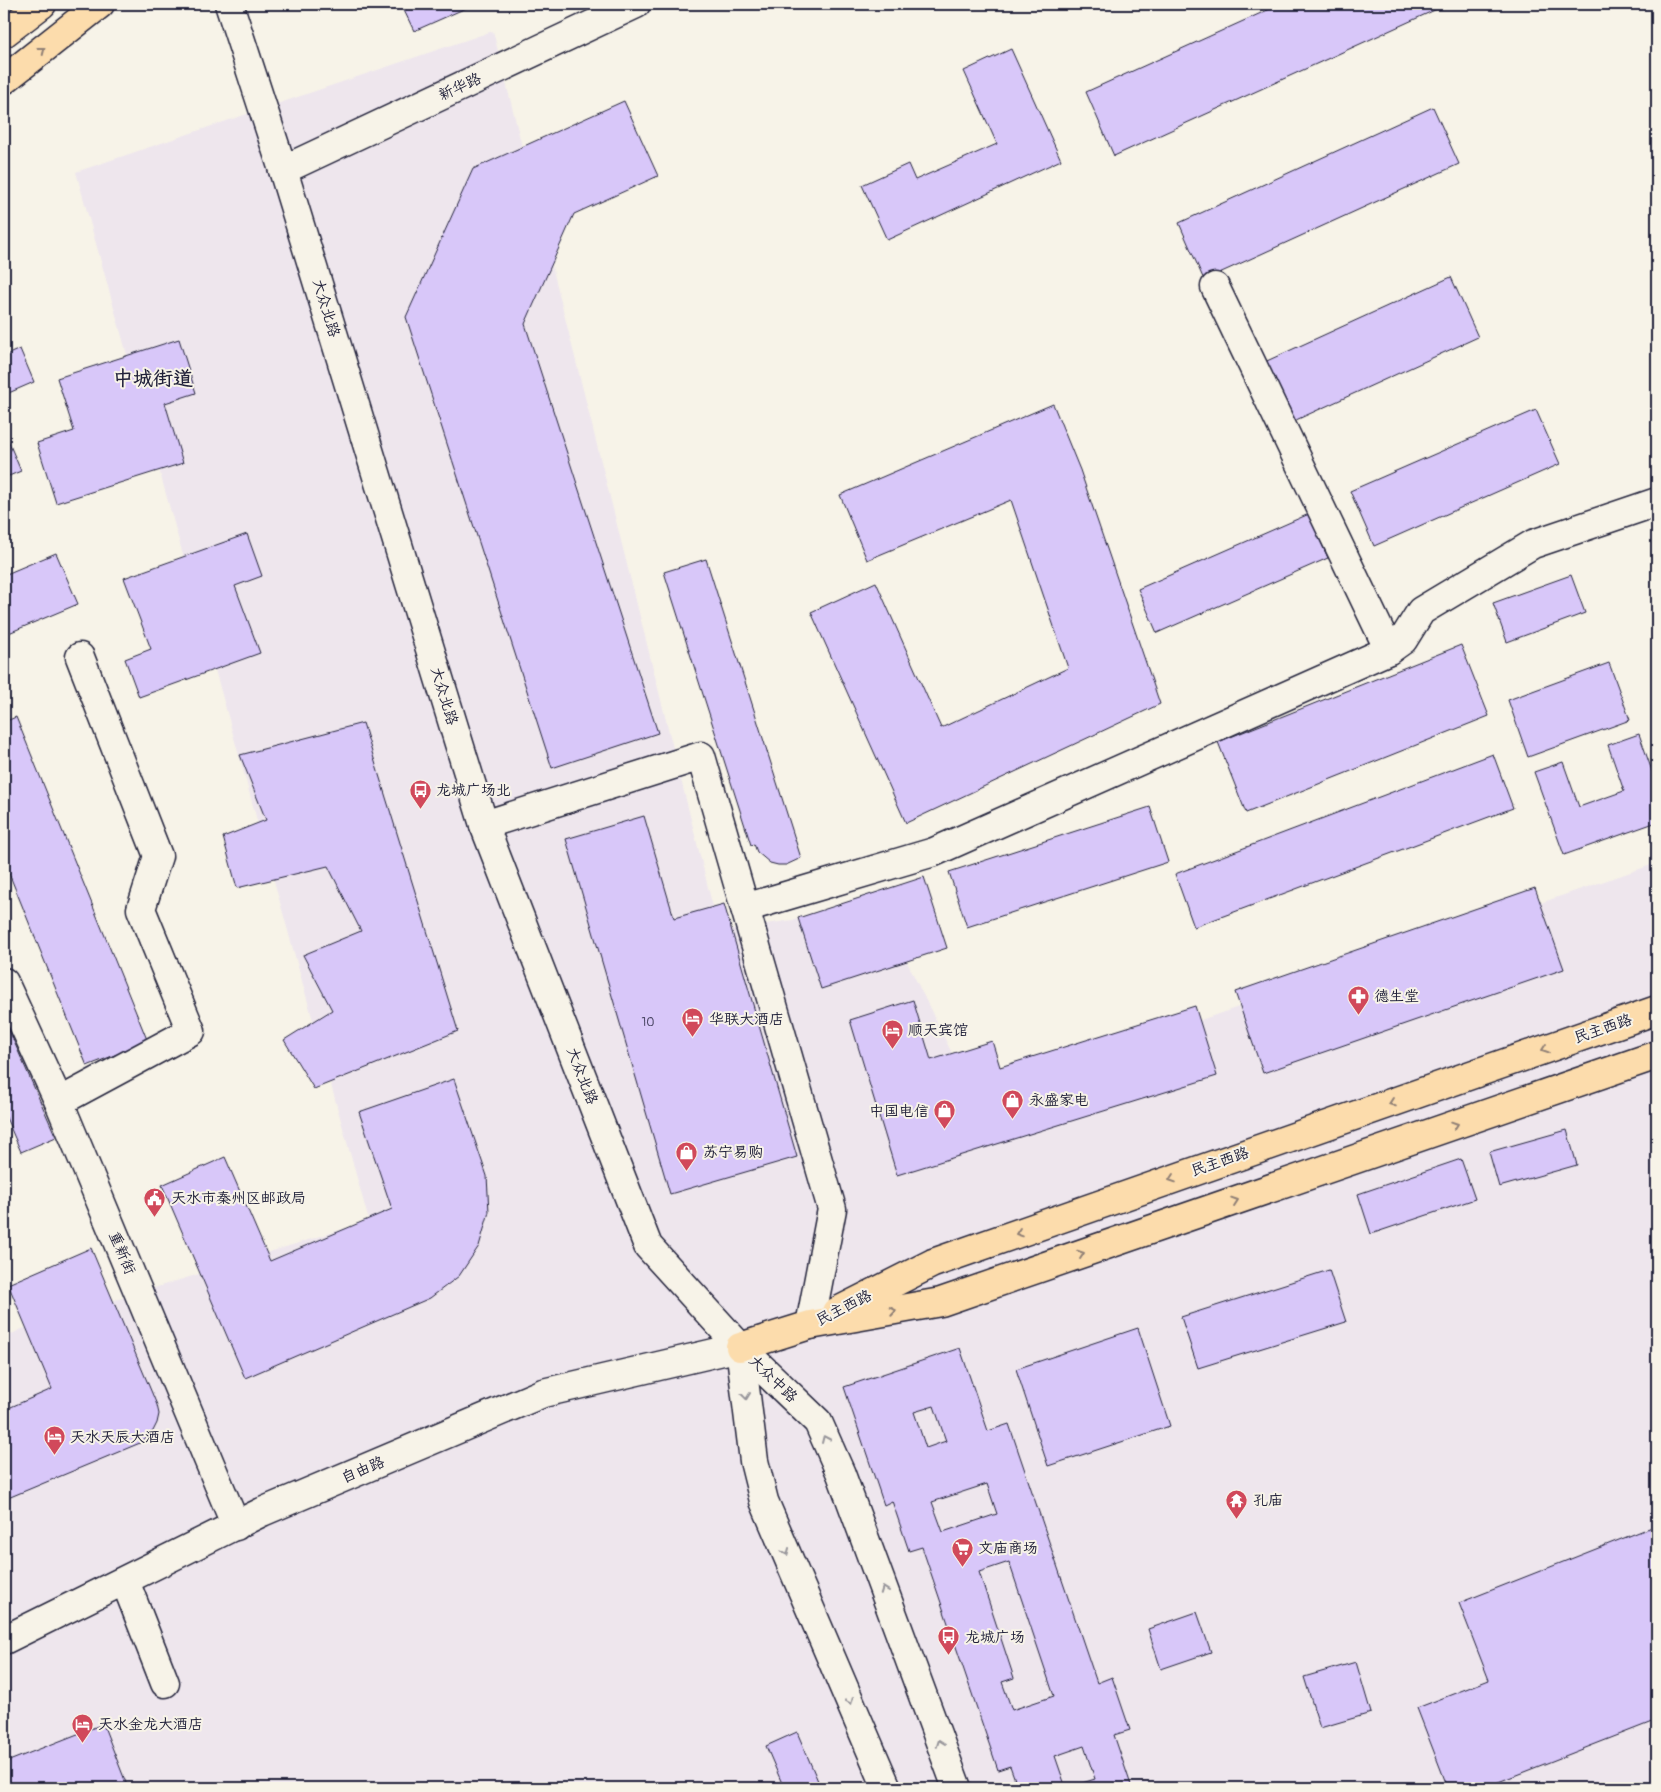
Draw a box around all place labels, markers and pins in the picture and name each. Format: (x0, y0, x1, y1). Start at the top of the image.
bus stop icon: 龙城广场北 (408, 778, 432, 809)
place label: 龙城广场北 (436, 781, 511, 800)
pharmacy icon: 德生堂 (1346, 984, 1370, 1015)
place label: 德生堂 (1374, 987, 1419, 1006)
hotel icon: 华联大酒店 (681, 1007, 705, 1038)
place label: 华联大酒店 (709, 1010, 784, 1029)
hotel icon: 顺天宾馆 (880, 1018, 904, 1049)
place label: 顺天宾馆 (908, 1021, 968, 1040)
shop icon: 永盛家电 (1001, 1088, 1025, 1119)
place label: 永盛家电 (1029, 1091, 1089, 1110)
shop icon: 中国电信 (933, 1099, 957, 1130)
place label: 中国电信 (869, 1102, 929, 1121)
shop icon: 苏宁易购 (675, 1140, 699, 1171)
place label: 苏宁易购 (703, 1143, 763, 1162)
public building icon: 天水市秦州区邮政局 (143, 1186, 167, 1217)
place label: 天水市秦州区邮政局 (171, 1189, 306, 1208)
hotel icon: 天水天辰大酒店 (42, 1425, 66, 1456)
place label: 天水天辰大酒店 (70, 1428, 175, 1447)
temple icon: 孔庙 (1225, 1488, 1249, 1519)
place label: 孔庙 (1253, 1491, 1283, 1510)
supermarket icon: 文庙商场 (950, 1536, 974, 1567)
place label: 文庙商场 (978, 1539, 1038, 1558)
bus stop icon: 龙城广场 (937, 1625, 961, 1656)
place label: 龙城广场 (965, 1628, 1025, 1647)
hotel icon: 天水金龙大酒店 (70, 1712, 94, 1743)
place label: 天水金龙大酒店 (98, 1715, 203, 1734)

